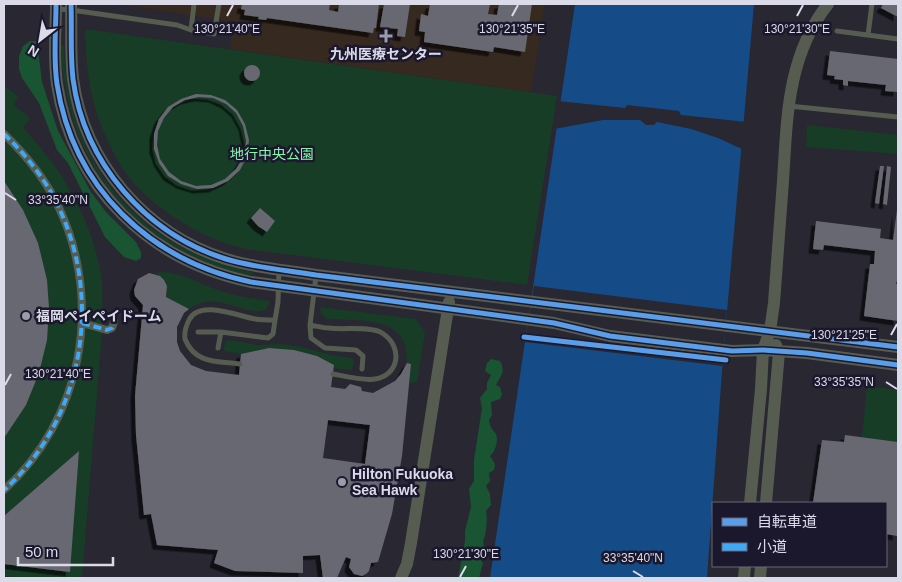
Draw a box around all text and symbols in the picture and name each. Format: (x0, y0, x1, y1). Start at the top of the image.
north arrow (15, 15, 65, 65)
text: 130°21'40"E (194, 22, 260, 36)
text: 130°21'35"E (479, 22, 545, 36)
text: 130°21'30"E (764, 22, 830, 36)
marker: 九州医療センター (379, 29, 393, 43)
text: N (25, 42, 42, 61)
place label: 九州医療センター (330, 46, 442, 62)
park label: 地行中央公園 (230, 146, 314, 162)
text: 33°35'40"N (28, 193, 88, 207)
place label: 福岡ペイペイドーム (36, 308, 162, 324)
marker: 福岡ペイペイドーム (20, 310, 32, 322)
text: 130°21'25"E (811, 328, 877, 342)
text: 130°21'40"E (25, 367, 91, 381)
text: 33°35'35"N (814, 375, 874, 389)
place label: Hilton Fukuoka Sea Hawk (352, 466, 453, 498)
marker: Hilton Fukuoka Sea Hawk (336, 476, 348, 488)
legend (712, 502, 887, 567)
text: 自転車道 (757, 513, 817, 530)
scale bar (18, 534, 112, 566)
text: 小道 (757, 538, 787, 555)
text: 50 m (25, 543, 58, 560)
text: 130°21'30"E (433, 547, 499, 561)
text: 33°35'40"N (603, 551, 663, 565)

